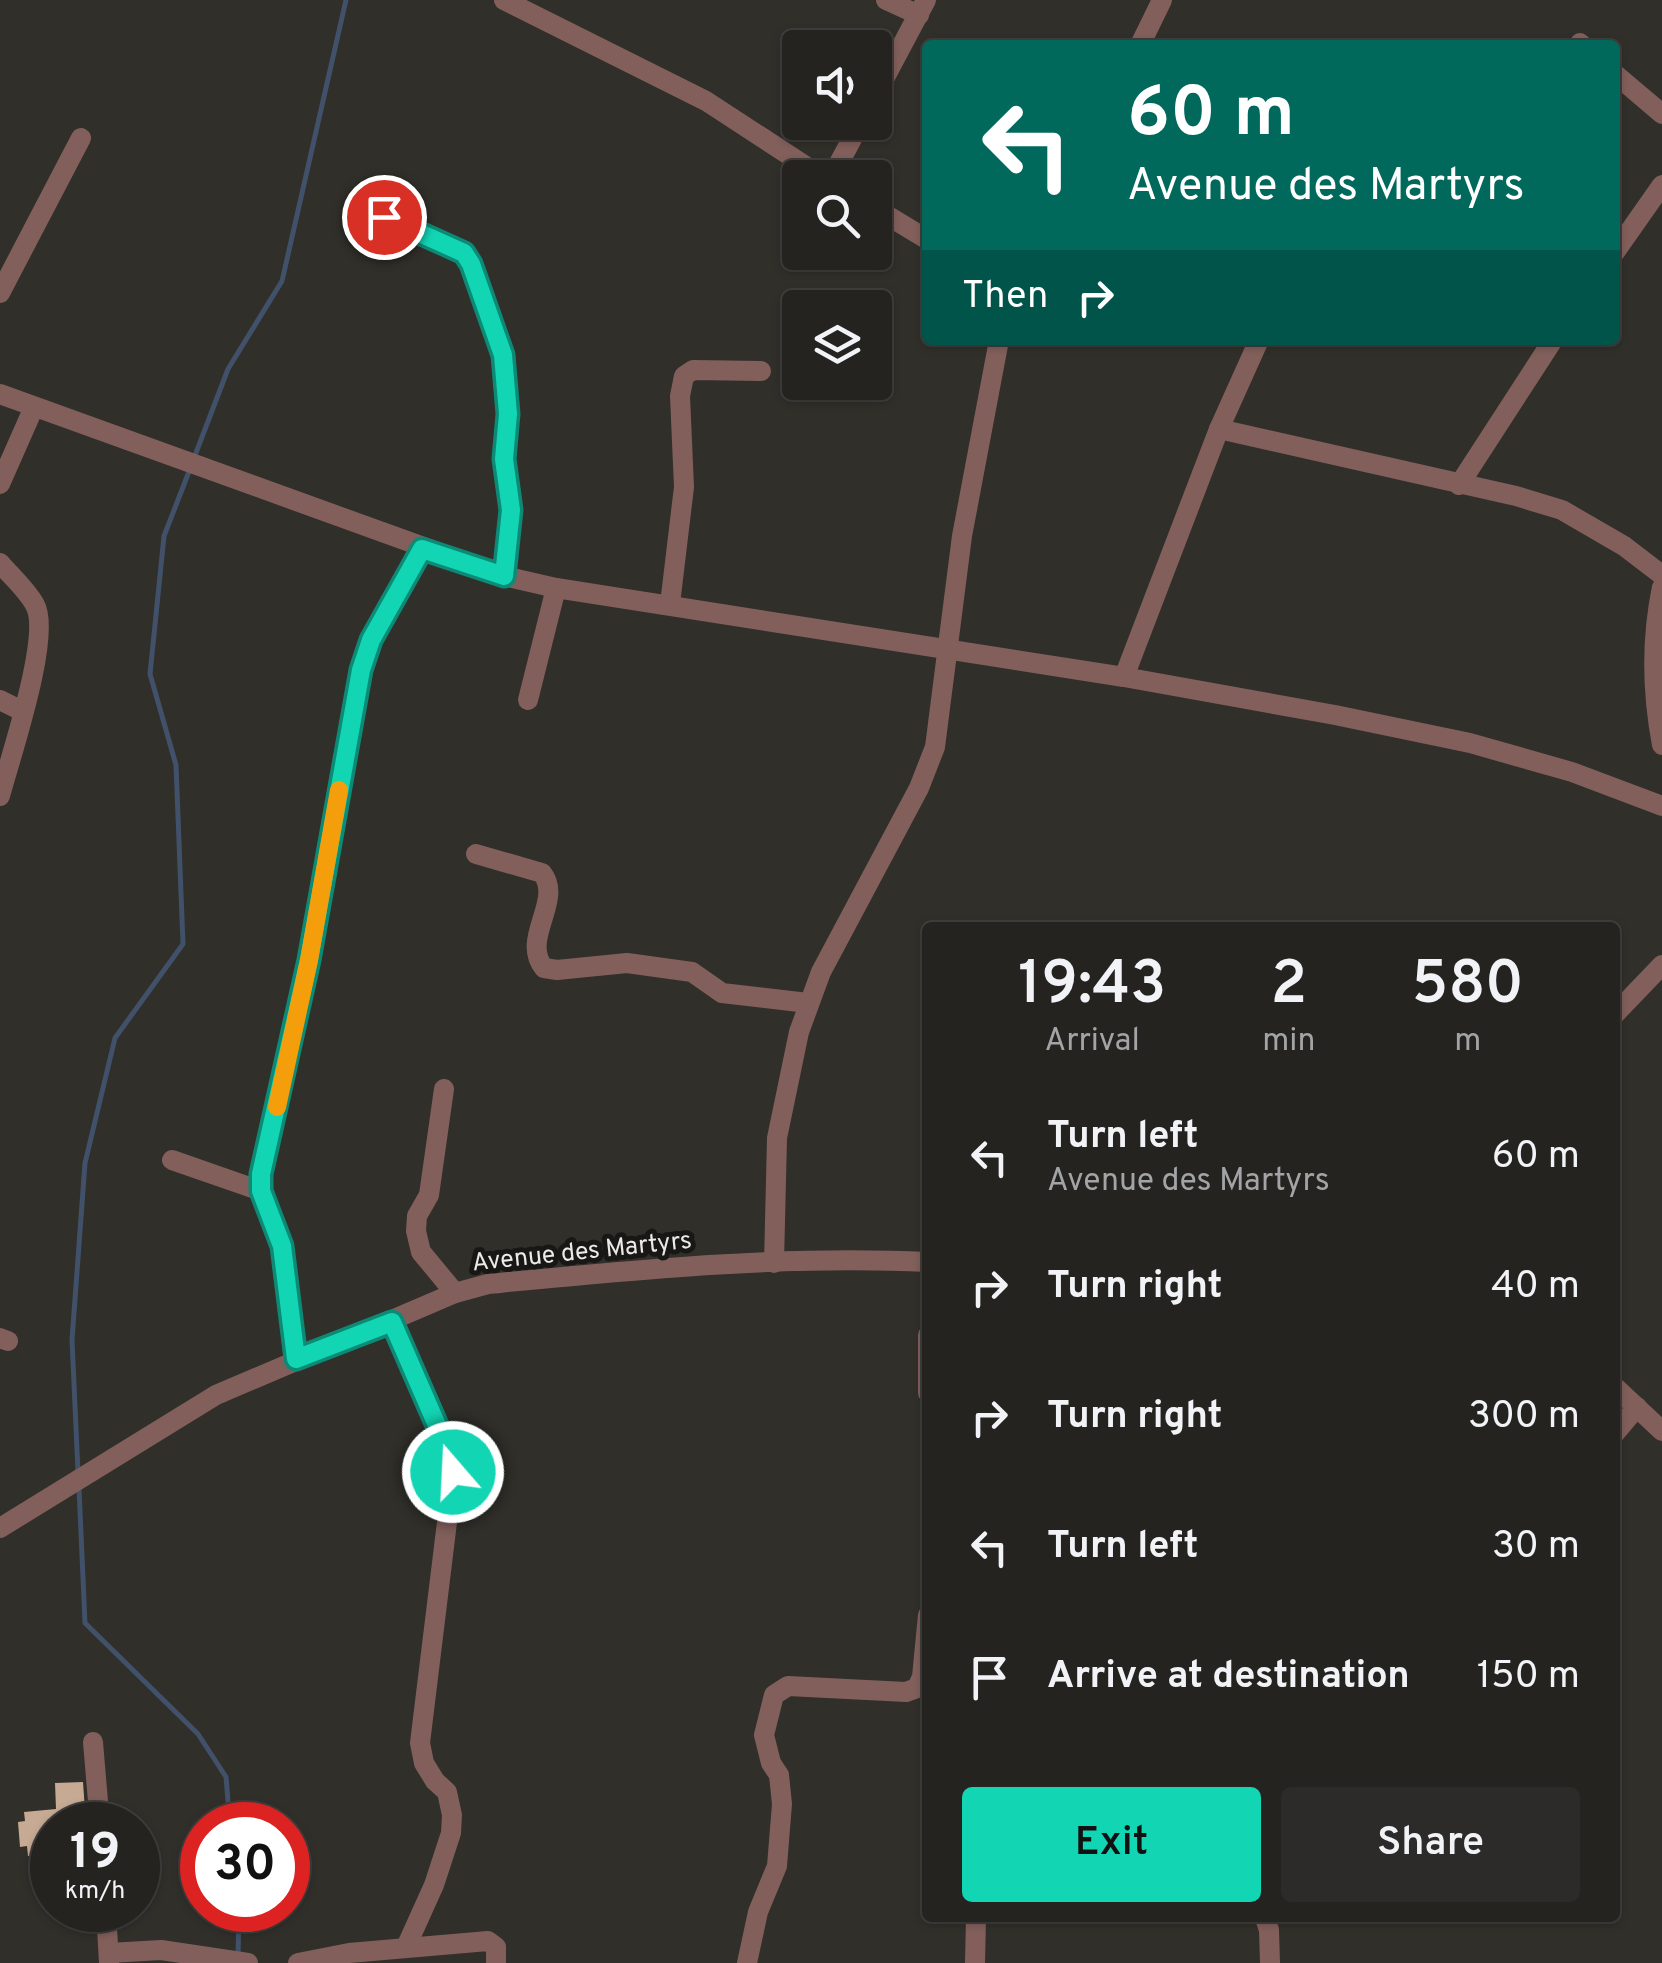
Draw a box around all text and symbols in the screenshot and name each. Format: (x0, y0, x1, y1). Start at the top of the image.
map controls (782, 30, 892, 400)
button: sound (782, 30, 892, 140)
text: 60 m (1127, 72, 1295, 161)
icon: left (962, 80, 1092, 210)
text: Avenue des Martyrs (1127, 159, 1525, 216)
button: search (782, 160, 892, 270)
pin (342, 175, 427, 260)
icon: arrive (357, 190, 412, 245)
icon: right (1068, 270, 1123, 325)
text: Then (962, 273, 1048, 322)
button: layers (782, 290, 892, 400)
text: 19:43 (1018, 949, 1166, 1025)
text: 2 (1271, 949, 1307, 1025)
text: 580 (1411, 949, 1524, 1025)
text: Arrival (1044, 1022, 1140, 1062)
text: min (1262, 1022, 1316, 1062)
text: m (1454, 1022, 1481, 1062)
text: Turn left (1047, 1113, 1199, 1162)
icon: left (962, 1130, 1017, 1185)
text: 60 m (1492, 1133, 1580, 1182)
text: Avenue des Martyrs (1047, 1162, 1330, 1202)
street label: Avenue des Martyrs (470, 1226, 694, 1280)
icon: right (962, 1260, 1017, 1315)
text: Turn right (1047, 1263, 1222, 1312)
text: 40 m (1491, 1263, 1580, 1312)
icon: right (962, 1390, 1017, 1445)
text: Turn right (1047, 1393, 1222, 1442)
text: 300 m (1468, 1393, 1580, 1442)
position arrow (401, 1420, 505, 1524)
icon: left (962, 1520, 1017, 1575)
text: Turn left (1047, 1523, 1199, 1572)
text: 30 m (1492, 1523, 1580, 1572)
icon: arrive (962, 1650, 1017, 1705)
text: Arrive at destination (1047, 1653, 1410, 1702)
text: 150 m (1477, 1653, 1580, 1702)
button: Exit (962, 1787, 1261, 1902)
button: Share (1281, 1787, 1580, 1902)
speed limit sign: 30 (180, 1802, 310, 1932)
text: 19 (70, 1823, 120, 1886)
text: km/h (65, 1876, 125, 1908)

